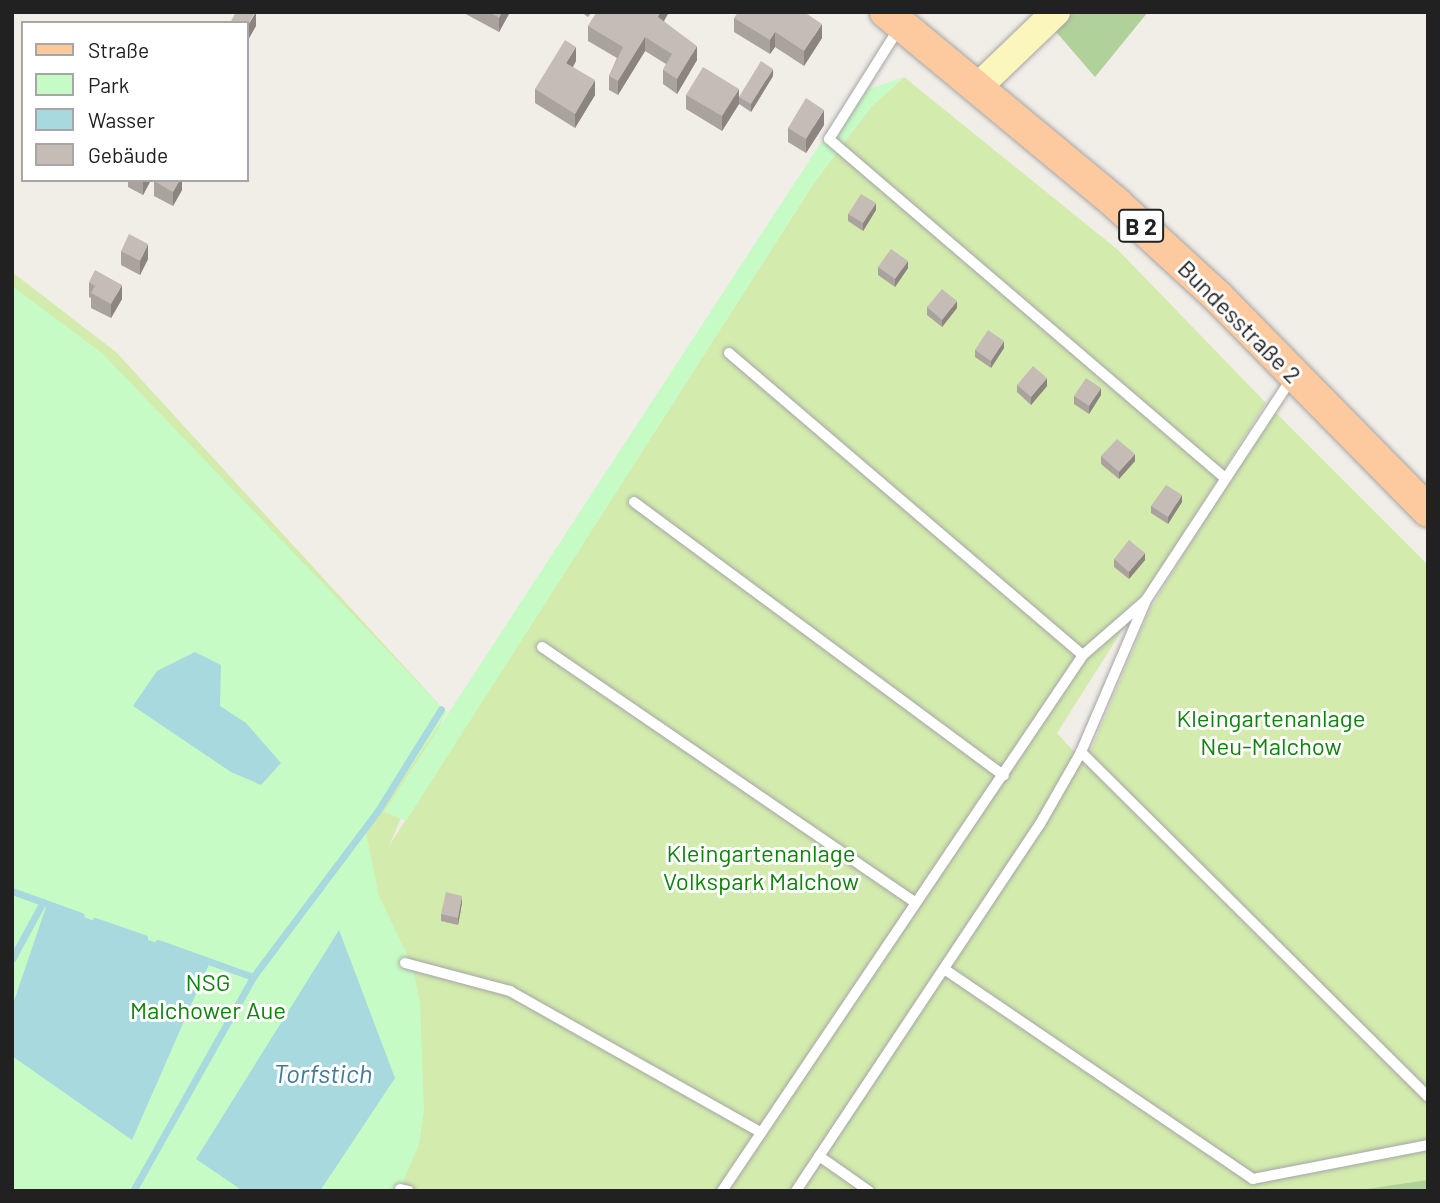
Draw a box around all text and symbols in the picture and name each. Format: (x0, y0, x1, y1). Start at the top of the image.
legend (21, 21, 248, 182)
text: Straße (88, 37, 149, 62)
text: Park (88, 72, 129, 97)
text: Wasser (88, 107, 155, 132)
text: Gebäude (88, 142, 168, 167)
road number: B 2 (1116, 206, 1166, 246)
street label: Bundesstraße 2 (1172, 253, 1308, 389)
park label: Kleingartenanlage Neu-Malchow (1177, 704, 1365, 760)
park label: Kleingartenanlage Volkspark Malchow (663, 839, 859, 895)
park label: NSG Malchower Aue (130, 968, 286, 1024)
water label: Torfstich (274, 1057, 372, 1089)

